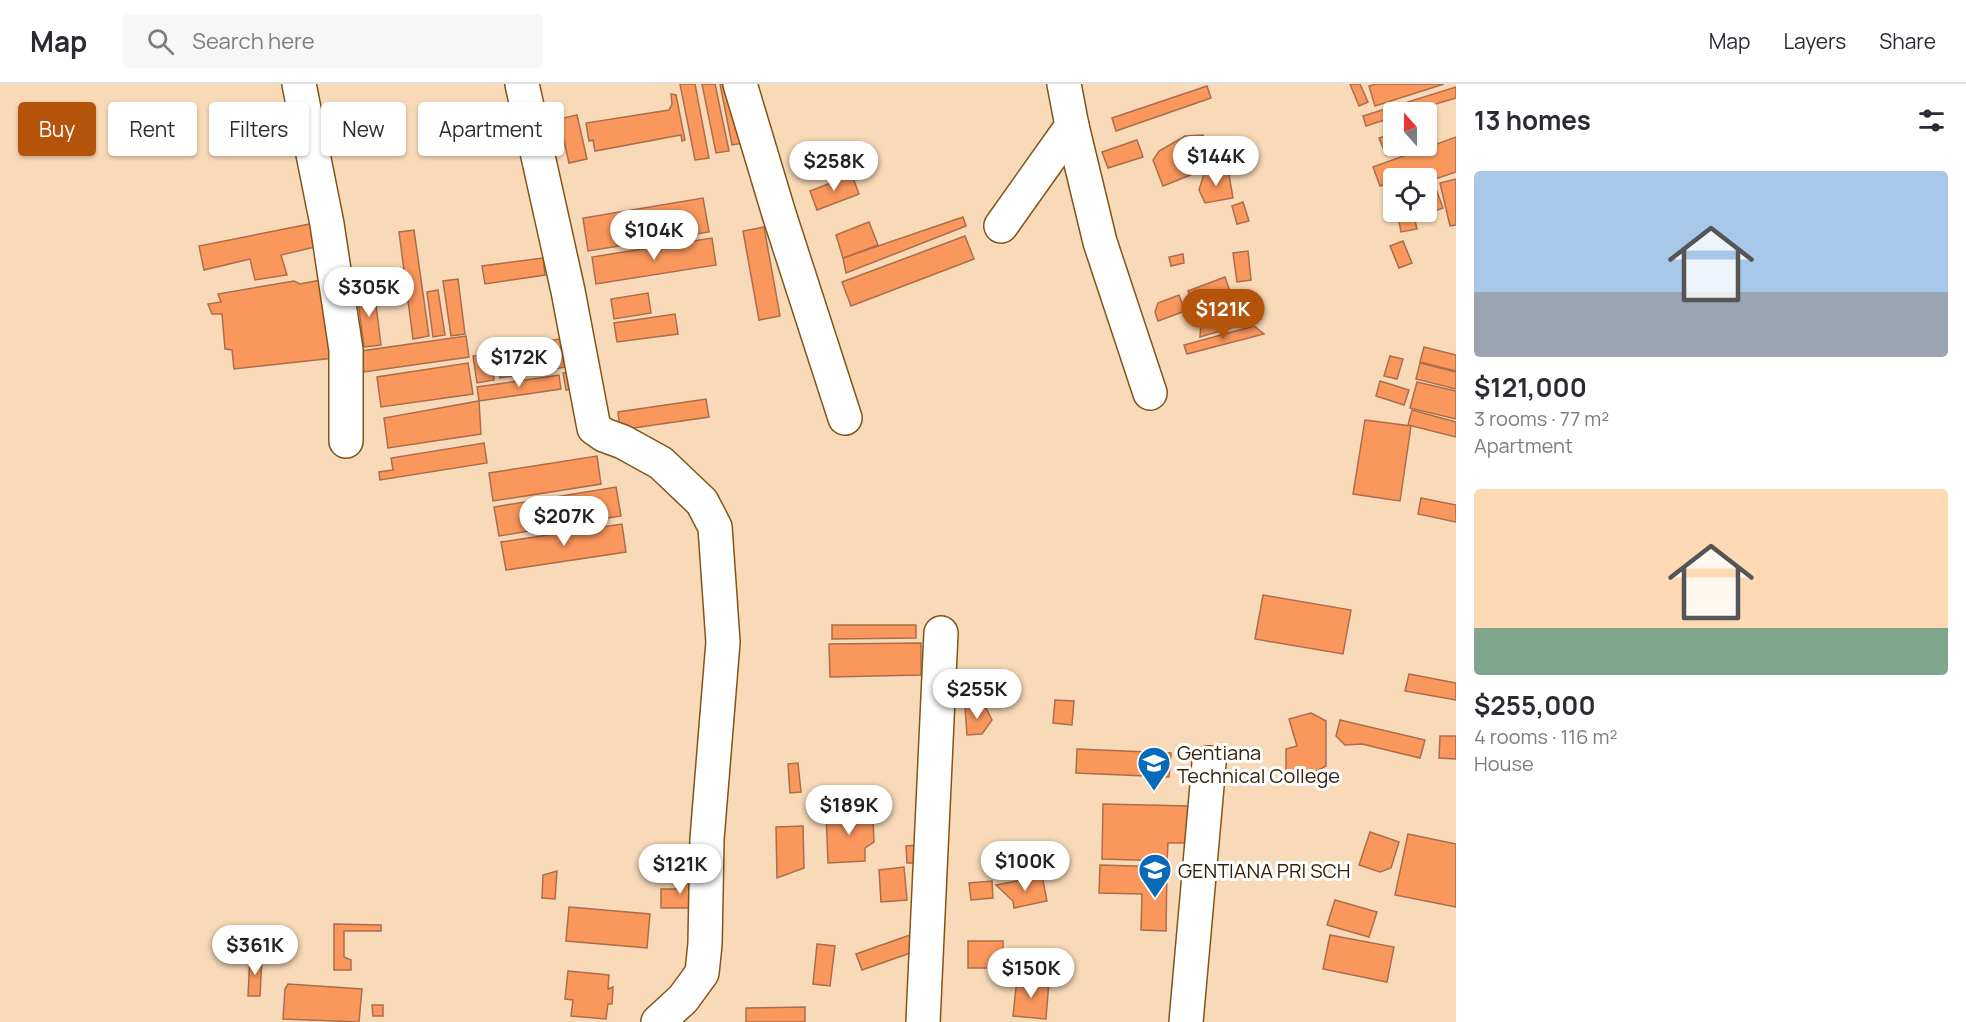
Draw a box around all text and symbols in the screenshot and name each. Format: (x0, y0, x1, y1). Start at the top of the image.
search box (123, 14, 543, 68)
text: Map (30, 22, 87, 60)
icon: search (144, 25, 177, 58)
text: Search here (192, 26, 315, 56)
text: Map (1709, 27, 1750, 55)
text: Layers (1783, 27, 1846, 55)
text: Share (1879, 27, 1936, 55)
chip: Buy (18, 102, 96, 156)
chip: Rent (108, 102, 197, 156)
chip: Filters (209, 102, 309, 156)
chip: New (321, 102, 406, 156)
chip: Apartment (418, 102, 564, 156)
north arrow (1383, 102, 1437, 156)
map controls (1383, 102, 1437, 222)
text: 13 homes (1474, 102, 1591, 138)
icon: filters (1915, 104, 1948, 137)
pin: $144K (1174, 136, 1258, 187)
pin: $258K (792, 141, 876, 192)
text: $144K (1187, 142, 1245, 169)
text: $258K (803, 147, 865, 174)
button: locate (1383, 168, 1437, 222)
pin: $104K (612, 210, 696, 261)
icon: home (1657, 210, 1765, 318)
text: $104K (624, 216, 684, 243)
pin: $305K (327, 267, 411, 318)
text: $305K (338, 273, 400, 300)
pin: $121K (1181, 289, 1265, 340)
text: $121K (1196, 295, 1250, 322)
pin: $172K (477, 337, 561, 388)
text: $172K (491, 343, 547, 370)
text: $121,000 (1474, 369, 1587, 405)
text: 3 rooms · 77 m² (1474, 405, 1609, 432)
text: Apartment (1474, 432, 1573, 459)
pin: $207K (522, 496, 606, 547)
text: $207K (533, 502, 595, 529)
icon: home (1657, 528, 1765, 636)
pin: $255K (935, 669, 1019, 720)
text: $255K (947, 675, 1007, 702)
text: $255,000 (1474, 687, 1596, 723)
text: 4 rooms · 116 m² (1474, 723, 1617, 750)
place label: Gentiana Technical College (1177, 739, 1340, 789)
school or university icon: Gentiana Technical College (1136, 745, 1172, 792)
text: House (1474, 750, 1534, 777)
pin: $189K (807, 785, 891, 836)
text: $189K (820, 791, 878, 818)
pin: $100K (983, 841, 1067, 892)
pin: $121K (638, 844, 722, 895)
text: $100K (995, 847, 1055, 874)
text: $121K (653, 850, 707, 877)
school or university icon: GENTIANA PRI SCH (1137, 852, 1173, 899)
place label: GENTIANA PRI SCH (1178, 857, 1351, 884)
pin: $361K (213, 925, 297, 976)
text: $361K (226, 931, 284, 958)
pin: $150K (989, 948, 1073, 999)
text: $150K (1001, 954, 1061, 981)

